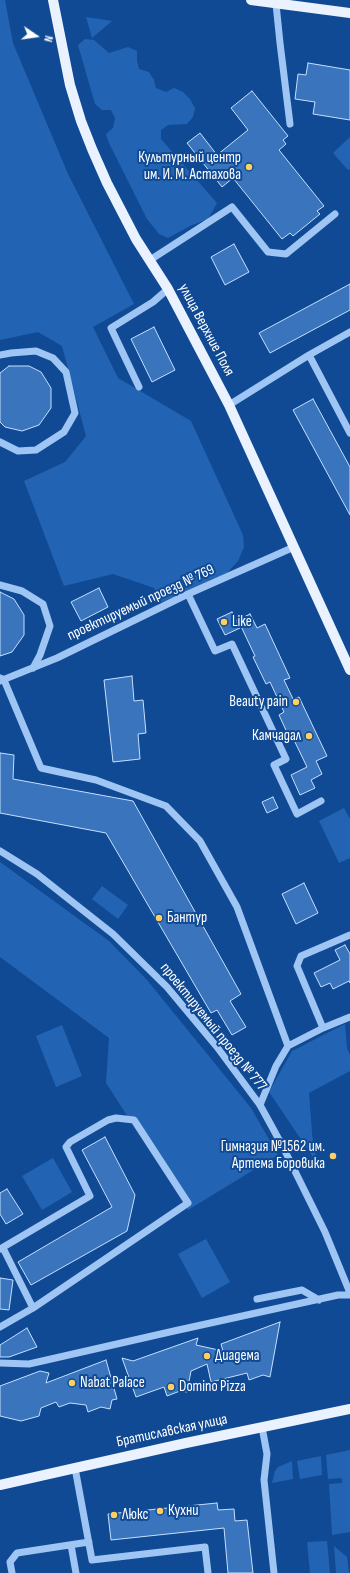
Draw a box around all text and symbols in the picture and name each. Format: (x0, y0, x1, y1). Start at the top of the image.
north arrow (16, 16, 56, 56)
text: N (41, 34, 55, 43)
place label: Культурный центр им. И. М. Астахова (138, 149, 241, 184)
marker: Культурный центр им. И. М. Астахова (244, 162, 254, 172)
street label: улица Верхние Поля (174, 281, 238, 379)
street label: проектируемый проезд № 769 (64, 561, 218, 645)
place label: Like (232, 613, 252, 631)
marker: Like (219, 617, 229, 627)
place label: Beauty pain (229, 693, 288, 711)
marker: Beauty pain (291, 697, 301, 707)
place label: Камчадал (252, 727, 301, 745)
marker: Камчадал (304, 731, 314, 741)
place label: Бантур (167, 909, 207, 927)
marker: Бантур (154, 913, 164, 923)
street label: проектируемый проезд № 777 (156, 959, 270, 1095)
place label: Гимназия №1562 им. Артема Боровика (221, 1138, 325, 1173)
marker: Гимназия №1562 им. Артема Боровика (328, 1151, 338, 1161)
place label: Диадема (215, 1347, 260, 1365)
marker: Диадема (202, 1351, 212, 1361)
place label: Nabat Palace (80, 1374, 145, 1392)
marker: Nabat Palace (67, 1378, 77, 1388)
place label: Domino Pizza (179, 1378, 246, 1396)
marker: Domino Pizza (166, 1382, 176, 1392)
street label: Братиславская улица (115, 1410, 229, 1452)
place label: Кухни (168, 1502, 198, 1520)
place label: Люкс (122, 1506, 148, 1524)
marker: Кухни (155, 1506, 165, 1516)
marker: Люкс (109, 1510, 119, 1520)

